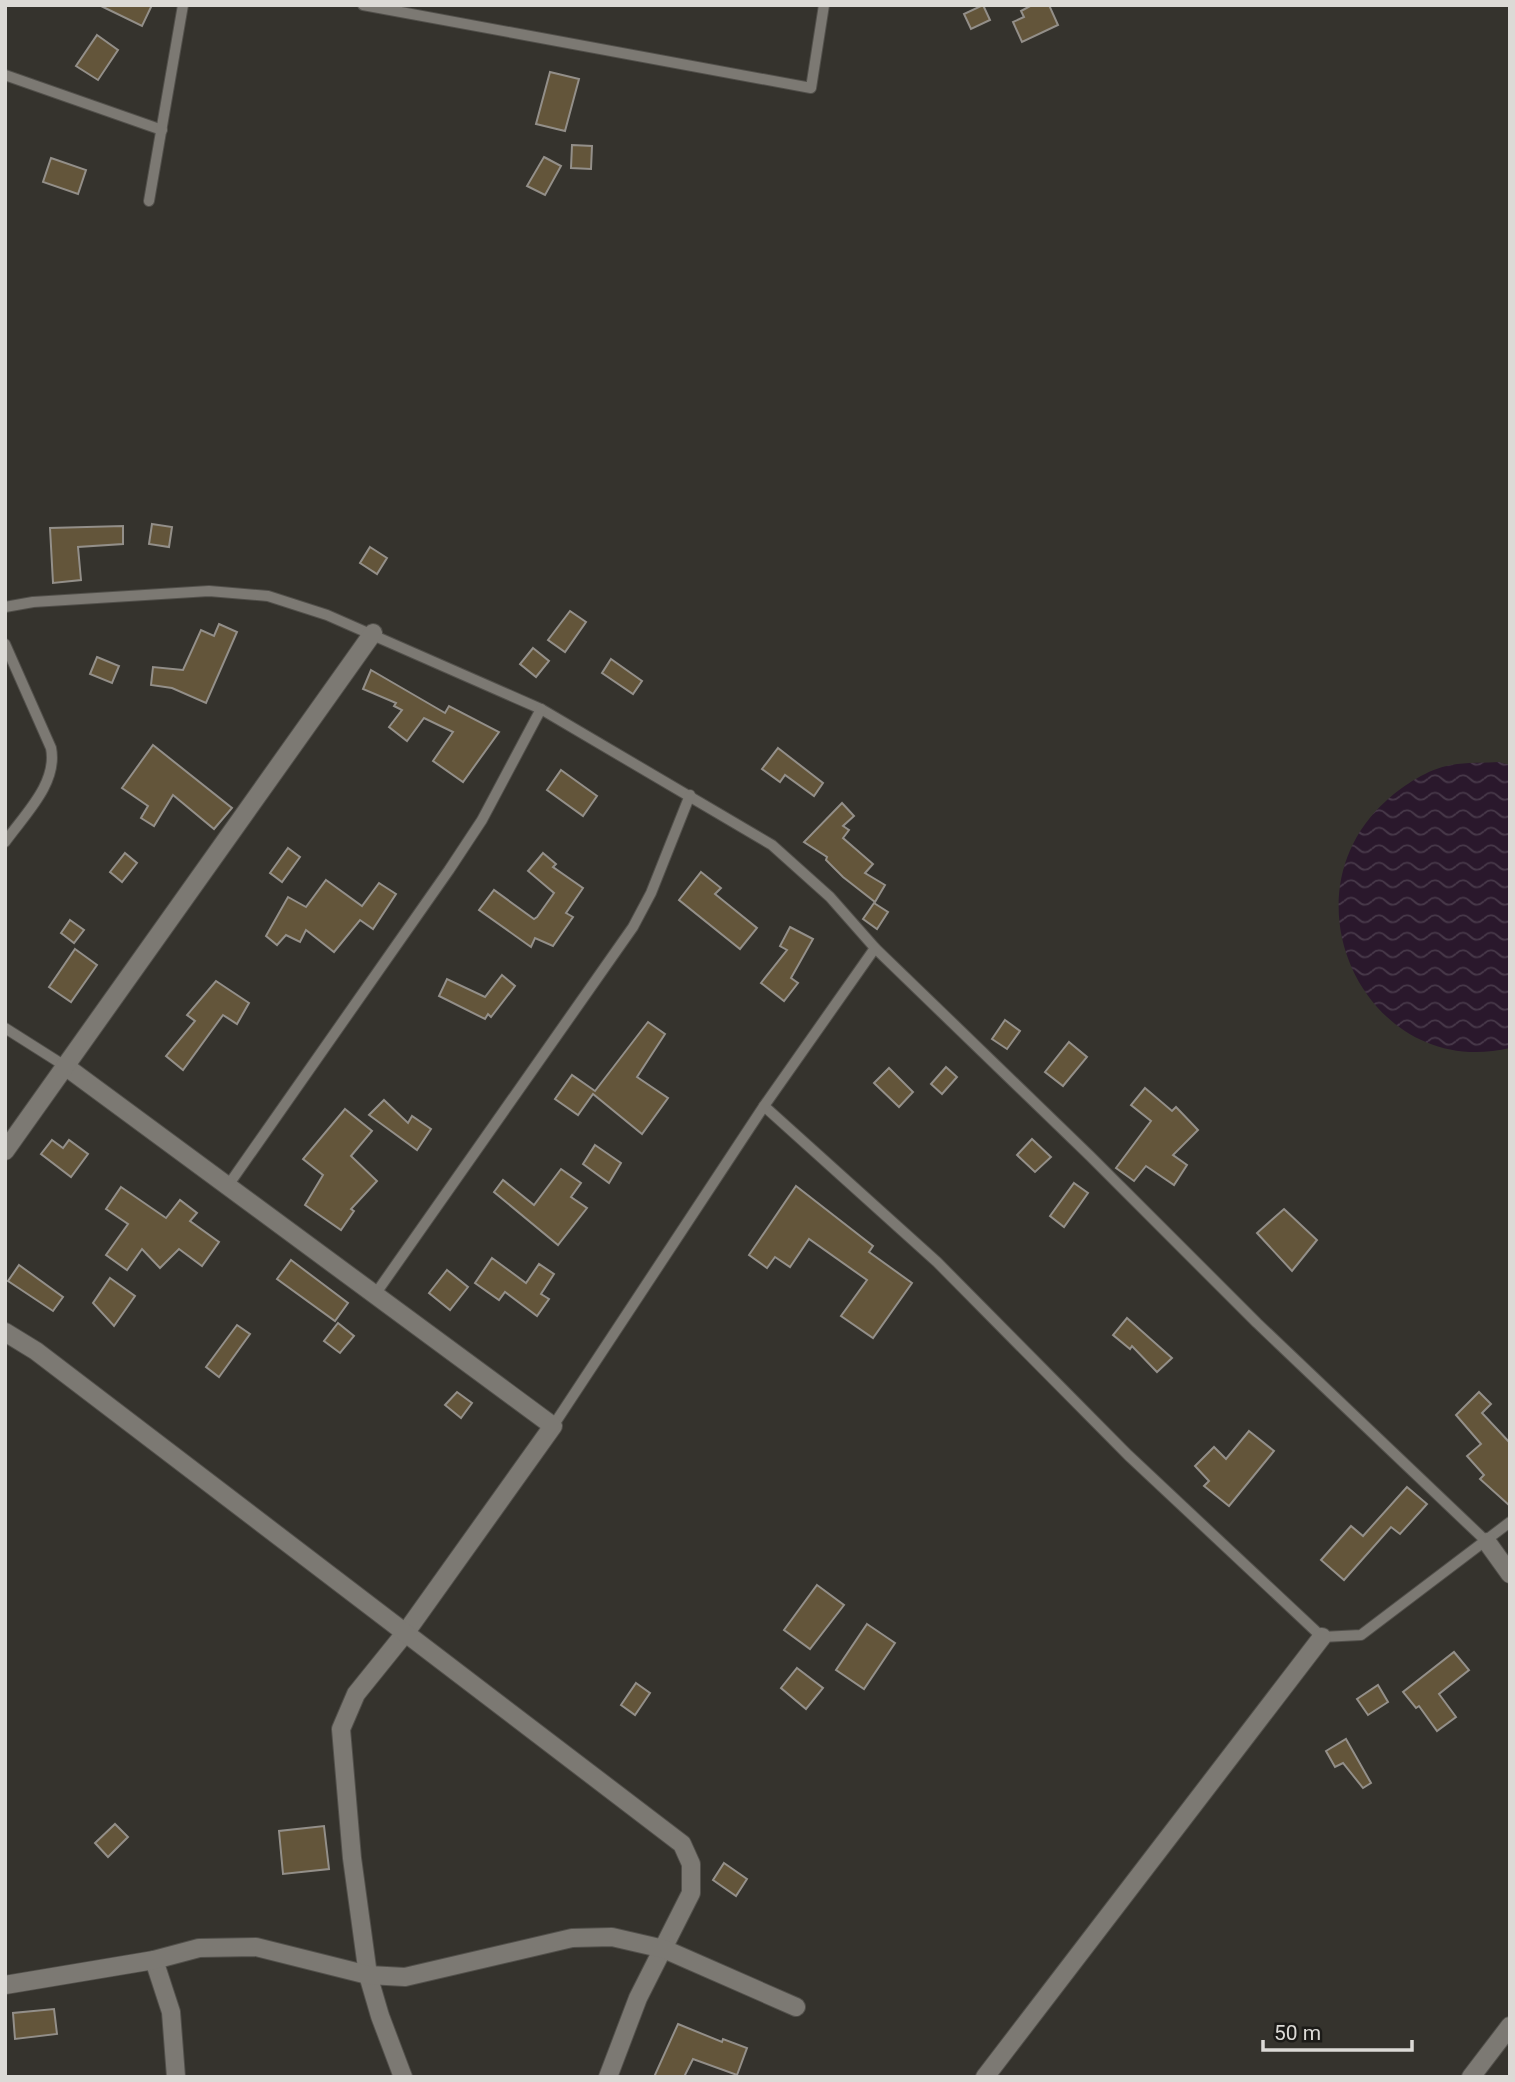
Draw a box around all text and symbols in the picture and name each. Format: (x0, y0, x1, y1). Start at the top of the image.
scale bar (1263, 2008, 1412, 2052)
text: 50 m (1274, 2021, 1321, 2045)

